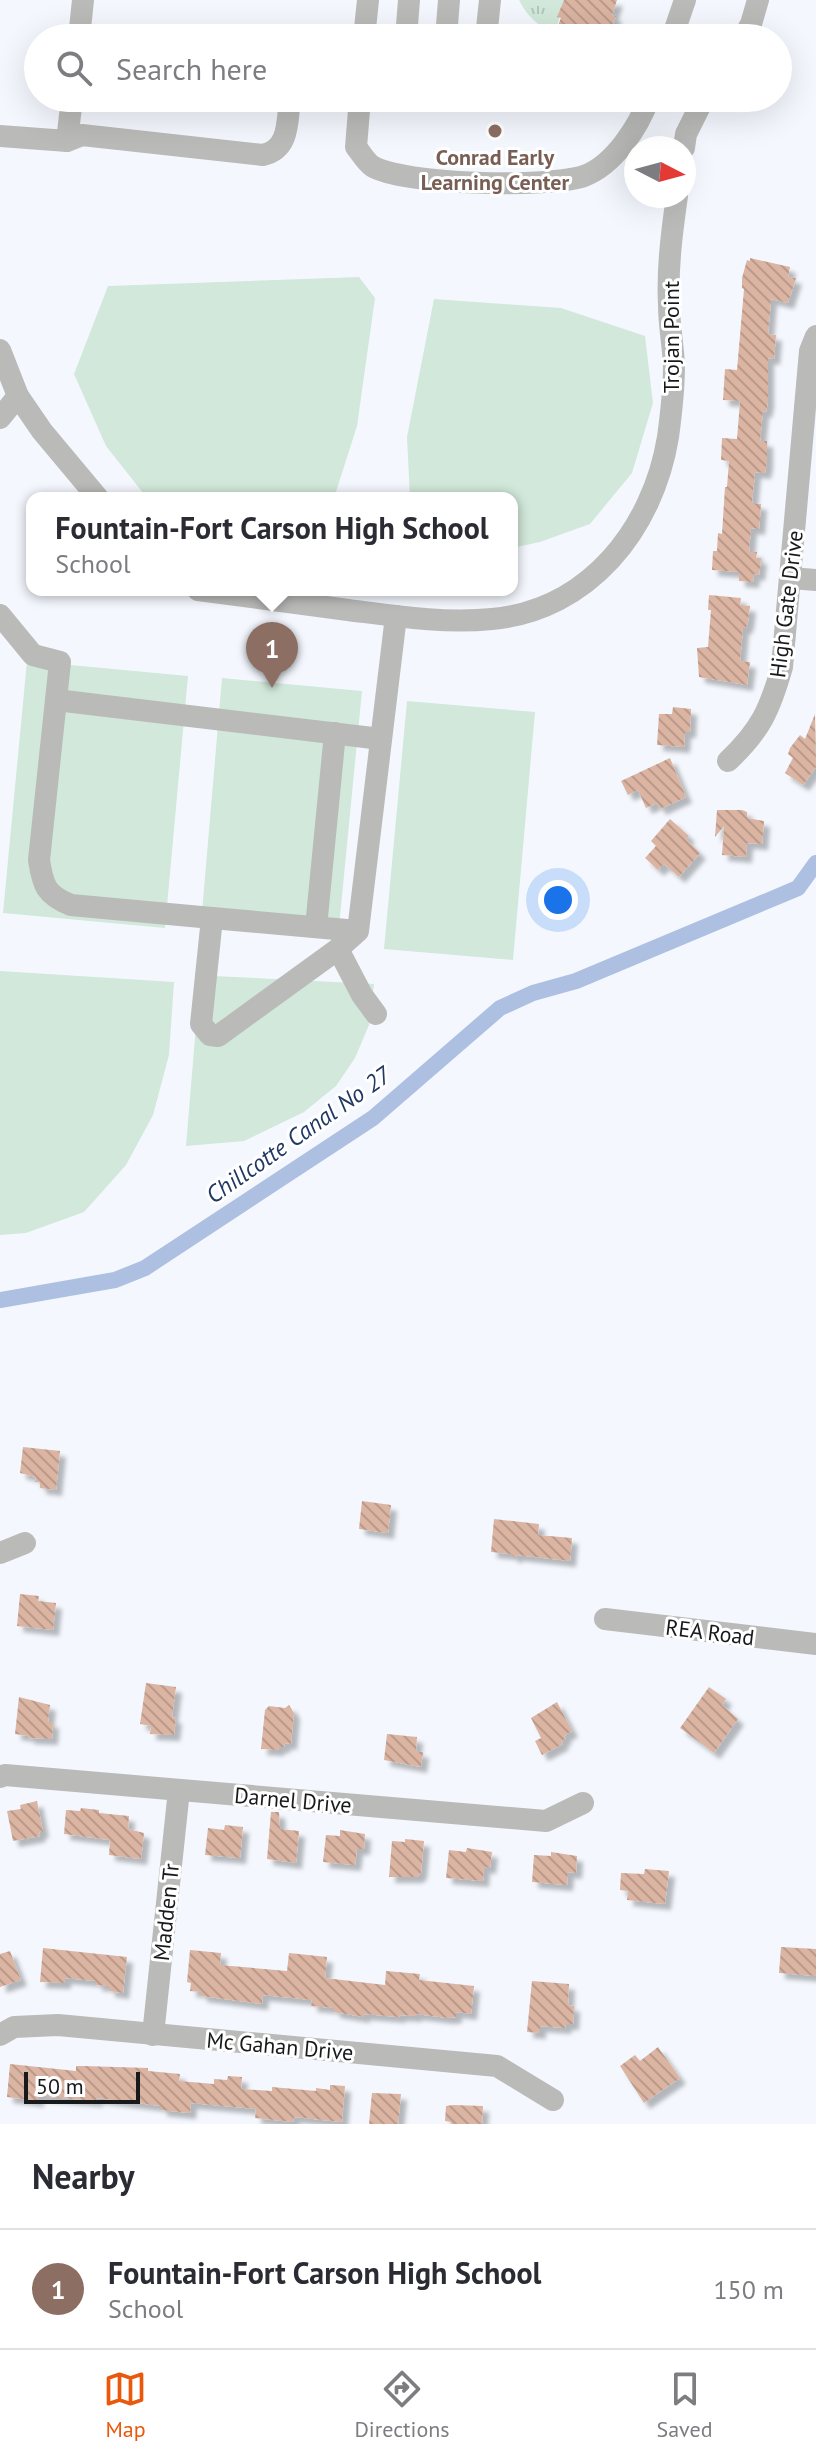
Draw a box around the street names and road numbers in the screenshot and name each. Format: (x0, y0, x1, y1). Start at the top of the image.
street label: Trojan Point (657, 280, 685, 393)
street label: High Gate Drive (763, 529, 809, 679)
street label: REA Road (664, 1613, 756, 1651)
street label: Darnel Drive (233, 1781, 353, 1819)
street label: Madden Tr (147, 1861, 185, 1962)
street label: Mc Gahan Drive (205, 2026, 355, 2066)

